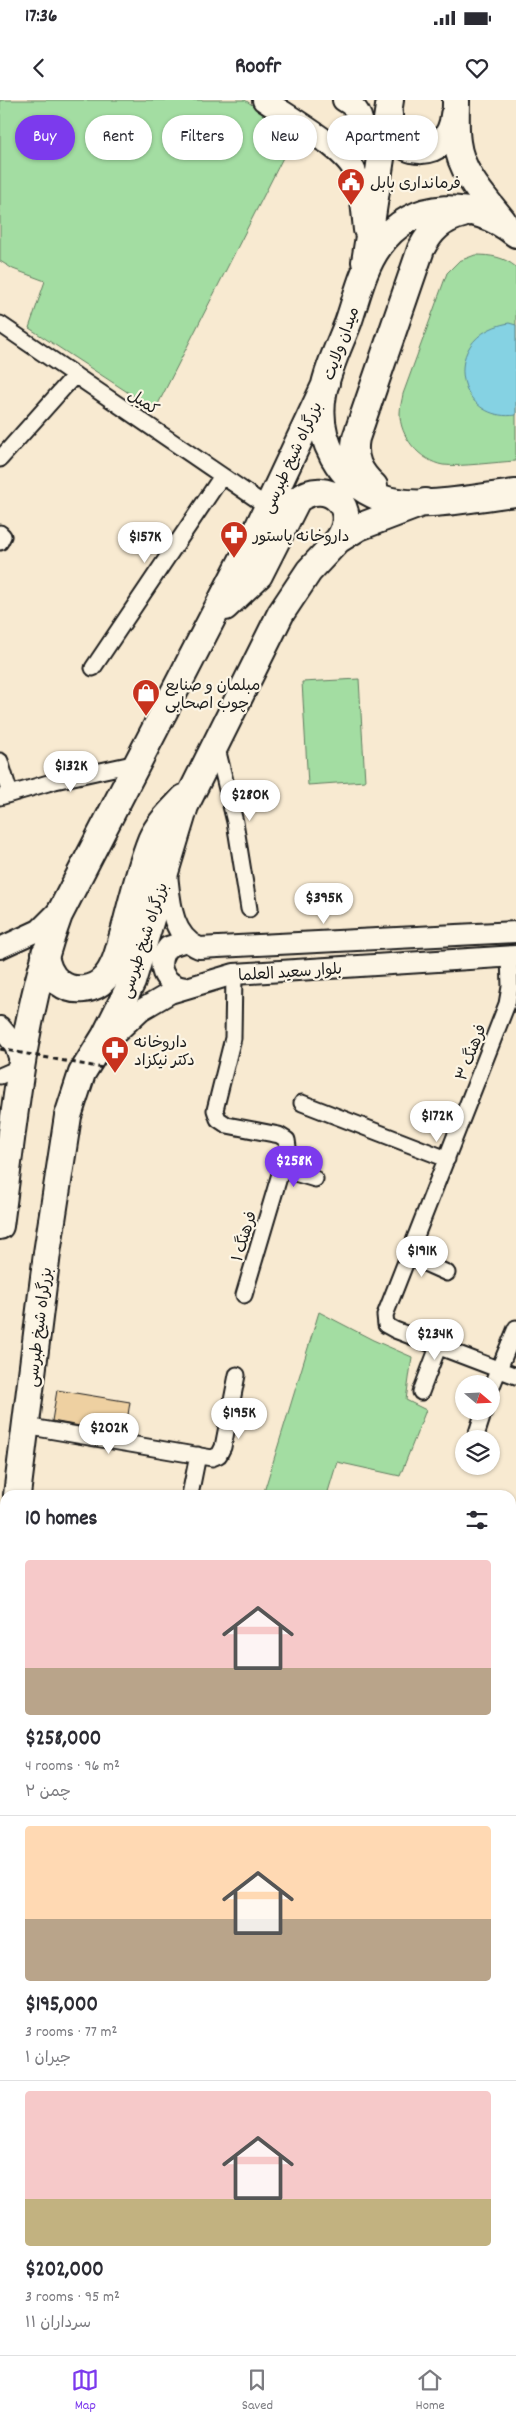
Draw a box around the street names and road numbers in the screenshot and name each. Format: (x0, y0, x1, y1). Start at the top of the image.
street label: میدان ولایت (318, 304, 366, 384)
street label: کمیل (122, 384, 163, 422)
street label: بزرگراه شیخ طبرسی (257, 399, 329, 518)
street label: بزرگراه شیخ طبرسی (116, 880, 175, 1002)
street label: بلوار سعید العلما (237, 958, 343, 989)
street label: فرهنگ ۳ (451, 1021, 494, 1085)
street label: فرهنگ ۱ (227, 1209, 264, 1265)
street label: بزرگراه شیخ طبرسی (22, 1266, 59, 1389)

